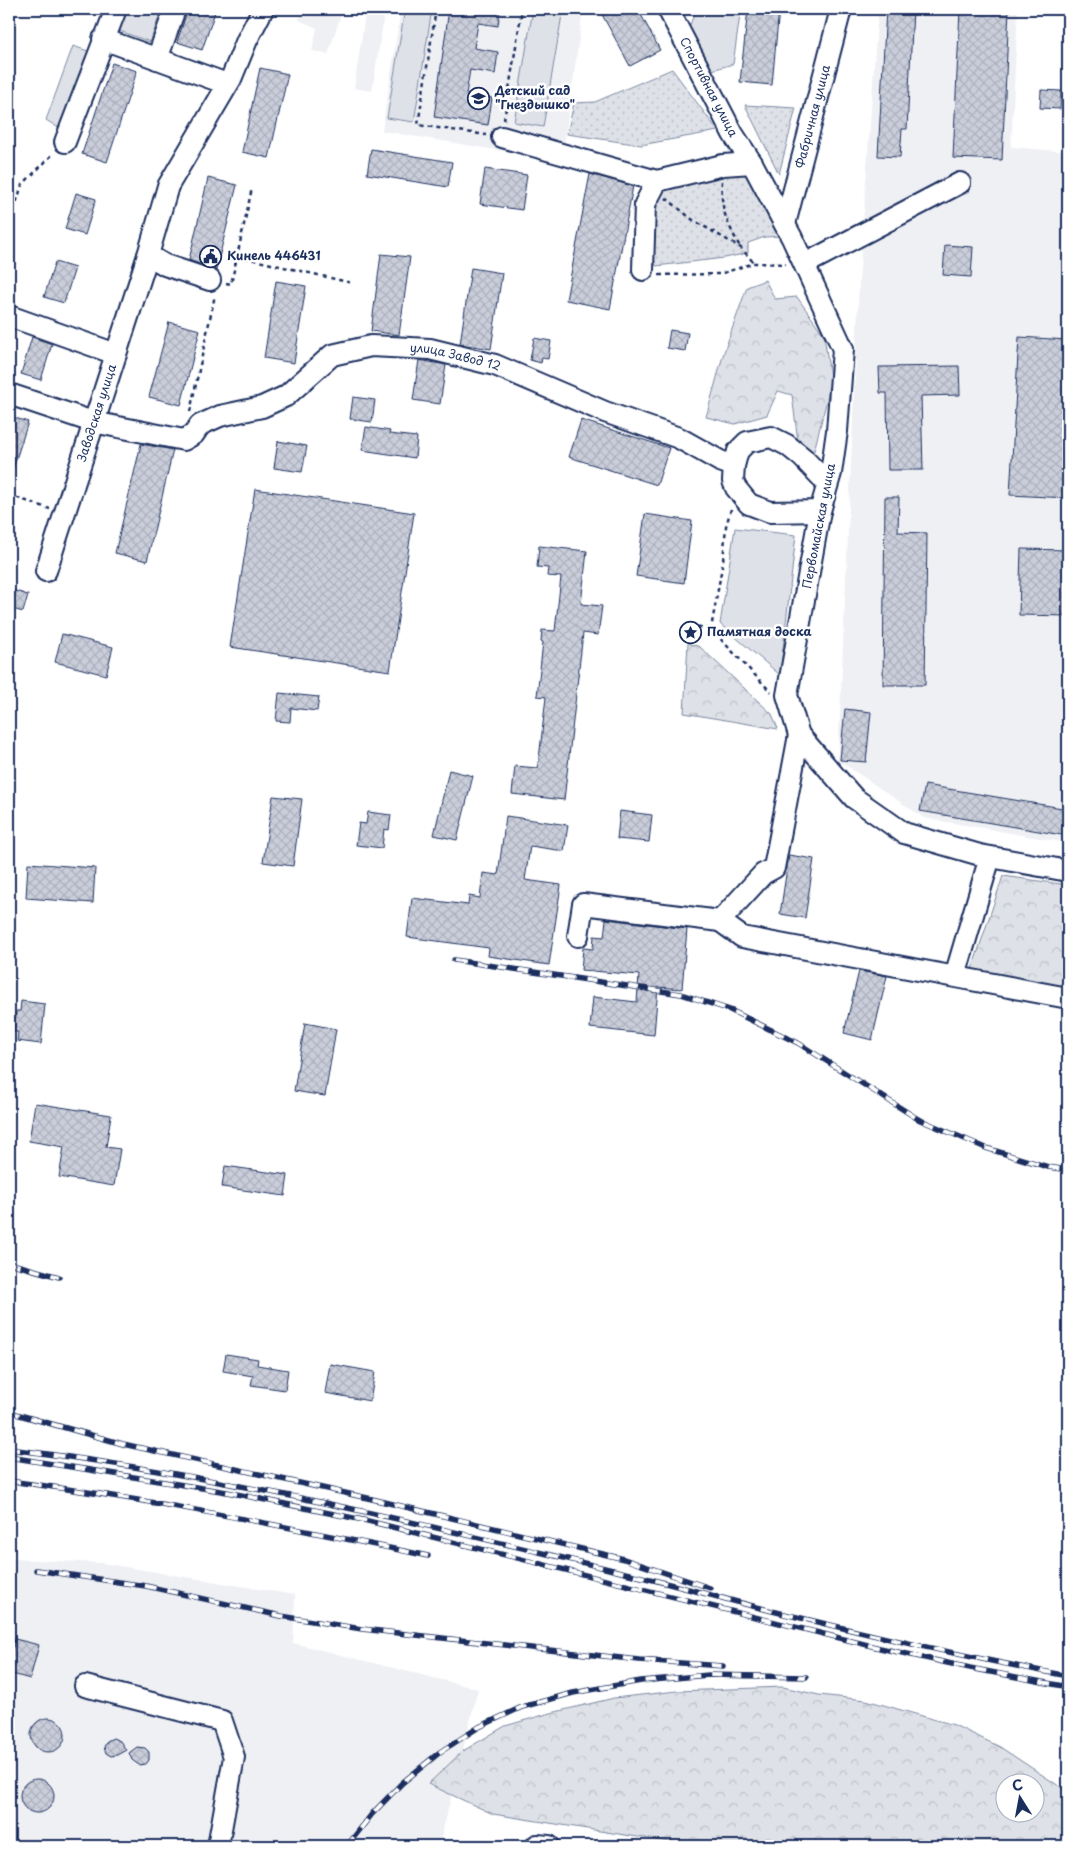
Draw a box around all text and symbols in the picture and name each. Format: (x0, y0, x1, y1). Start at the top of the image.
street label: Спортивная улица (676, 33, 743, 140)
street label: Фабричная улица (790, 62, 834, 170)
place label: Детский сад "Гнездышко" (494, 81, 575, 113)
school or university icon: Детский сад "Гнездышко" (467, 86, 491, 110)
public building icon: Кинель 446431 (199, 244, 223, 268)
place label: Кинель 446431 (227, 246, 320, 264)
street label: улица Завод 12 (409, 338, 504, 375)
street label: Заводская улица (72, 361, 120, 464)
street label: Первомайская улица (797, 461, 839, 590)
place icon: Памятная доска (679, 620, 703, 644)
place label: Памятная доска (707, 622, 812, 640)
north arrow (994, 1772, 1044, 1822)
text: С (1010, 1773, 1025, 1796)

